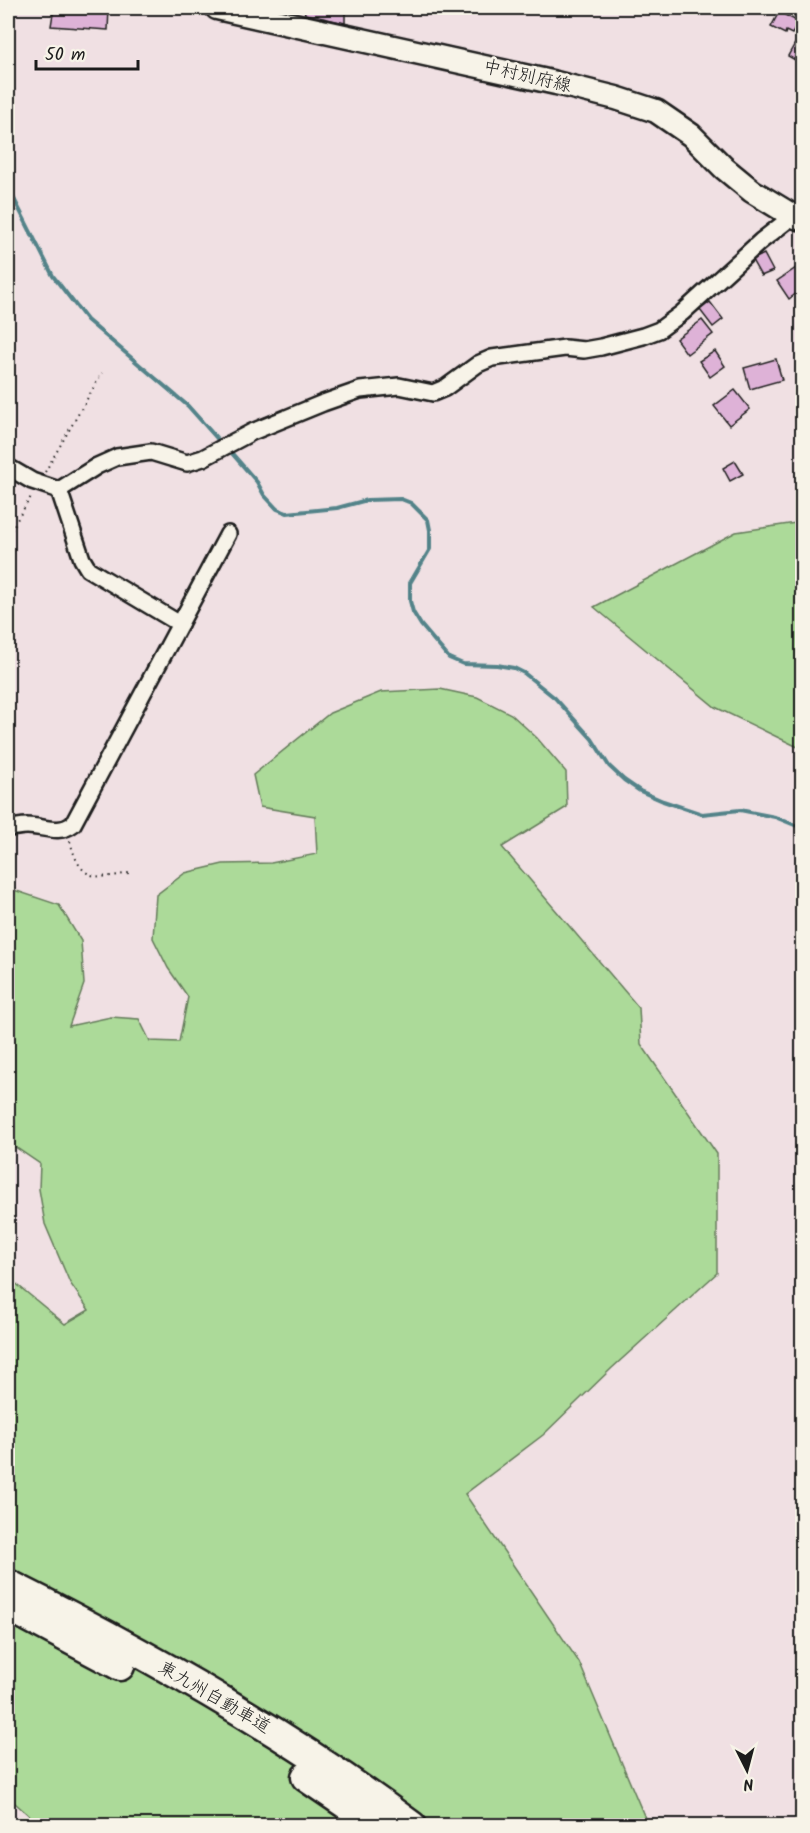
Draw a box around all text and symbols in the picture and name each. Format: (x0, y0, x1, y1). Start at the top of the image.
scale bar (36, 33, 138, 71)
text: 50 m (45, 41, 85, 70)
street label: 中村別府線 (480, 53, 574, 101)
street label: 東九州自動車道 (152, 1654, 276, 1742)
north arrow (717, 1740, 777, 1800)
text: N (742, 1770, 755, 1796)

